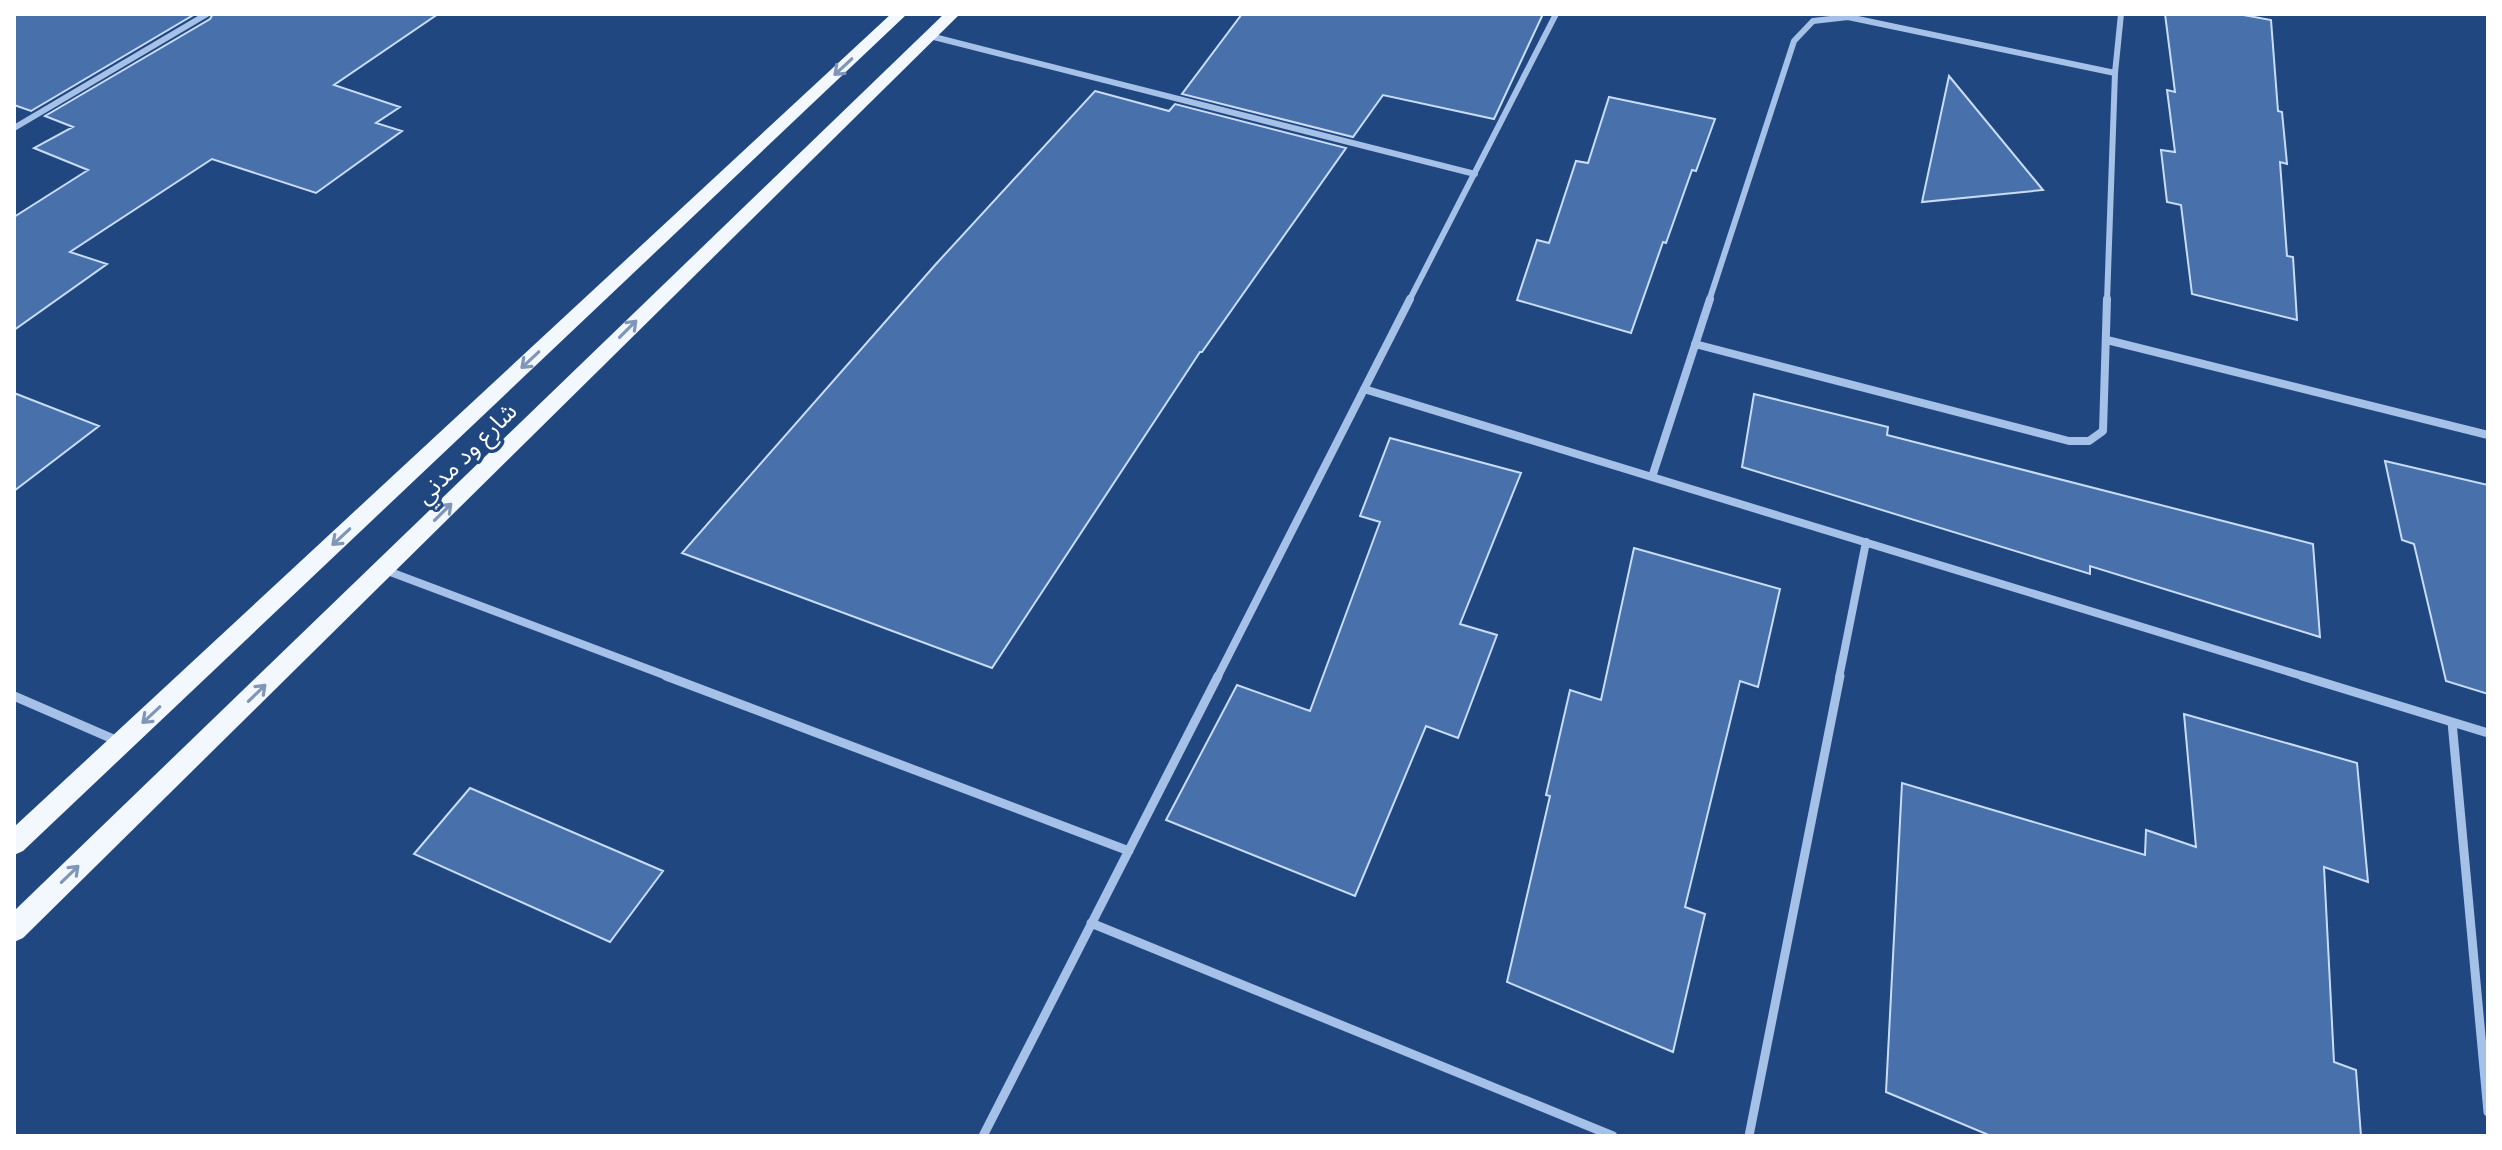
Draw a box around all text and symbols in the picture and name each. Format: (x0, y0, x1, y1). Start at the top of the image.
one-way arrow (833, 58, 853, 77)
one-way arrow (618, 320, 637, 339)
one-way arrow (521, 350, 541, 368)
street label: شارع ود مدني (409, 396, 526, 513)
one-way arrow (433, 503, 452, 522)
one-way arrow (331, 528, 351, 546)
one-way arrow (247, 684, 266, 703)
one-way arrow (141, 706, 161, 725)
one-way arrow (60, 865, 79, 884)

